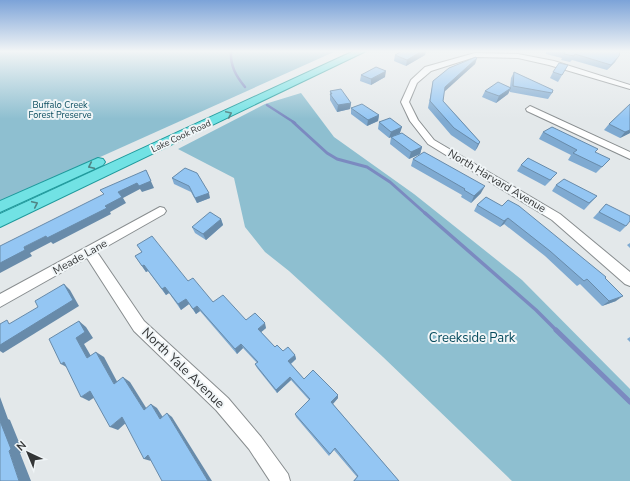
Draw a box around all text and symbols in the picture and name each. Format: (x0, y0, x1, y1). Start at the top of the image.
park label: Buffalo Creek Forest Preserve (29, 99, 92, 121)
one-way arrow (225, 111, 232, 119)
street label: Lake Cook Road (149, 117, 213, 155)
street label: North Harvard Avenue (445, 146, 549, 216)
one-way arrow (88, 161, 95, 169)
one-way arrow (31, 201, 39, 209)
street label: Meade Lane (50, 236, 110, 278)
street label: North Yale Avenue (138, 324, 229, 412)
park label: Creekside Park (429, 329, 516, 347)
north arrow (8, 433, 48, 473)
text: N (13, 438, 30, 454)

